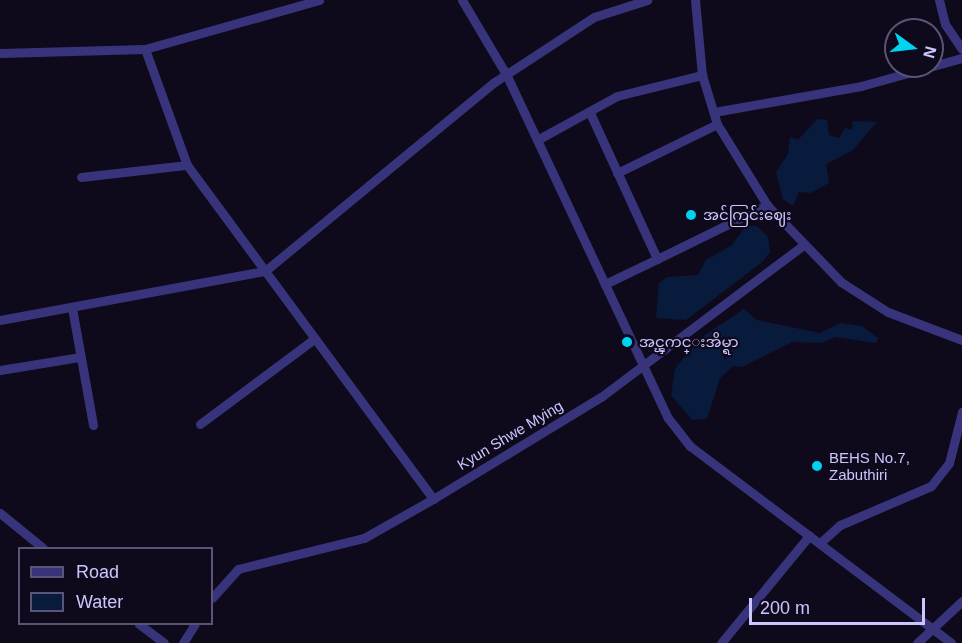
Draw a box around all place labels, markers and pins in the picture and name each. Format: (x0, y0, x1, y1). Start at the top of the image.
place label: အင်ကြင်းဈေး (703, 206, 791, 224)
marker: အင်ကြင်းဈေး (684, 208, 698, 222)
place label: အင္ၾကင္းအိမ္ရာ (639, 333, 738, 351)
marker: အင္ၾကင္းအိမ္ရာ (620, 335, 634, 349)
place label: BEHS No.7, Zabuthiri (829, 448, 910, 483)
marker: BEHS No.7, Zabuthiri (810, 459, 824, 473)

